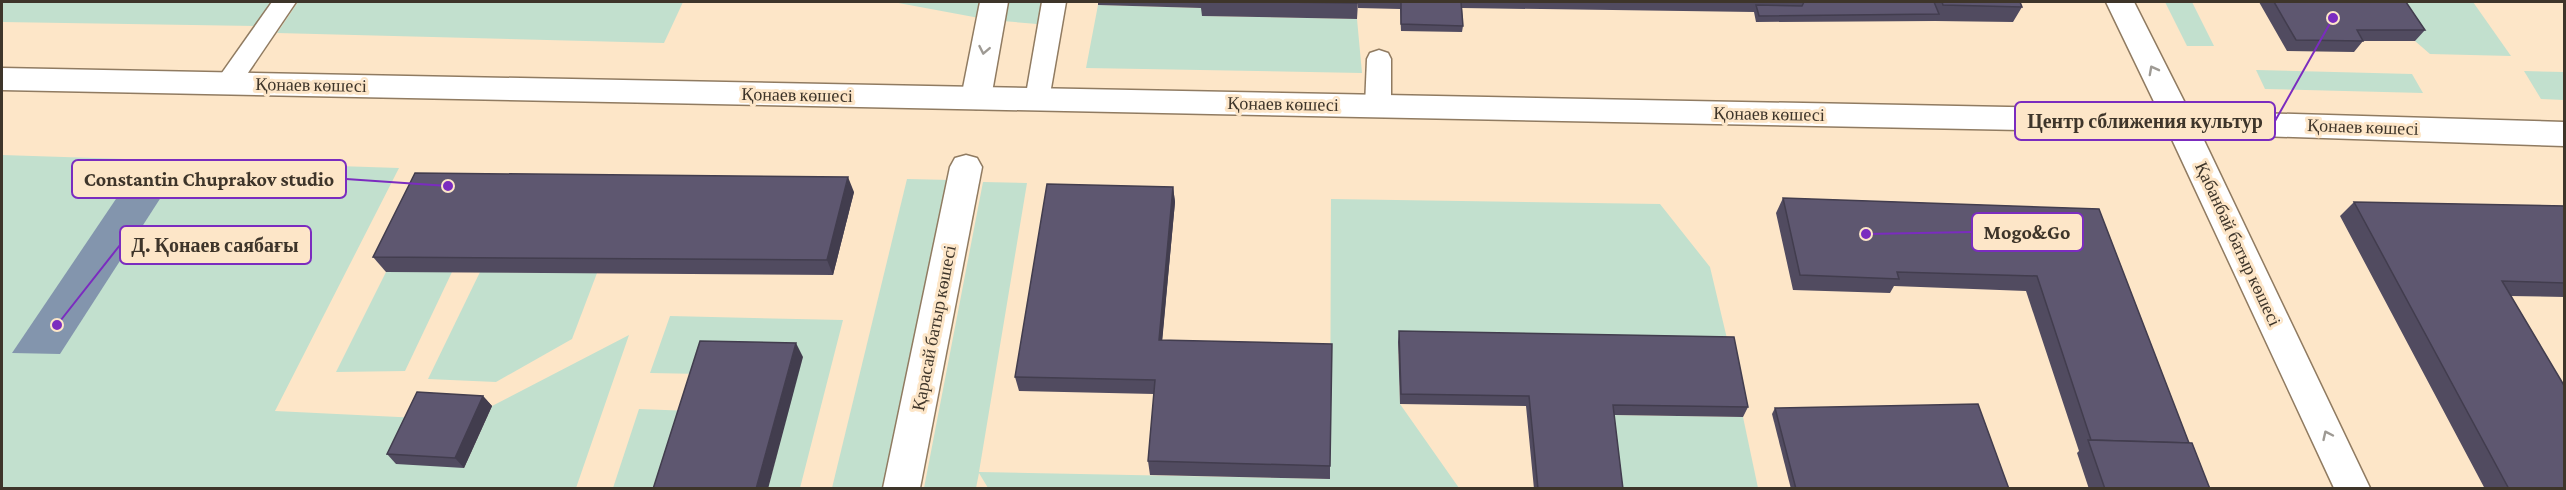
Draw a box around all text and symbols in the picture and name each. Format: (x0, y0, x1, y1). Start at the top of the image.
one-way arrow (978, 45, 990, 54)
one-way arrow (2149, 65, 2160, 76)
street label: Қонаев көшесі (255, 74, 367, 96)
street label: Қонаев көшесі (741, 84, 853, 106)
street label: Қонаев көшесі (1227, 93, 1339, 115)
callout: Центр сближения культур (2015, 102, 2275, 140)
street label: Қонаев көшесі (1713, 103, 1825, 125)
text: Центр сближения культур (2027, 110, 2263, 133)
street label: Қонаев көшесі (2307, 115, 2419, 139)
street label: Қабанбай батыр көшесі (2191, 159, 2285, 329)
callout: Constantin Chuprakov studio (72, 160, 346, 198)
text: Constantin Chuprakov studio (84, 168, 334, 190)
callout: Mogo&Go (1972, 213, 2083, 251)
text: Mogo&Go (1984, 221, 2070, 243)
callout: Д. Қонаев саябағы (120, 226, 311, 264)
text: Д. Қонаев саябағы (131, 234, 299, 257)
street label: Қарасай батыр көшесі (908, 244, 960, 412)
one-way arrow (2323, 431, 2335, 442)

